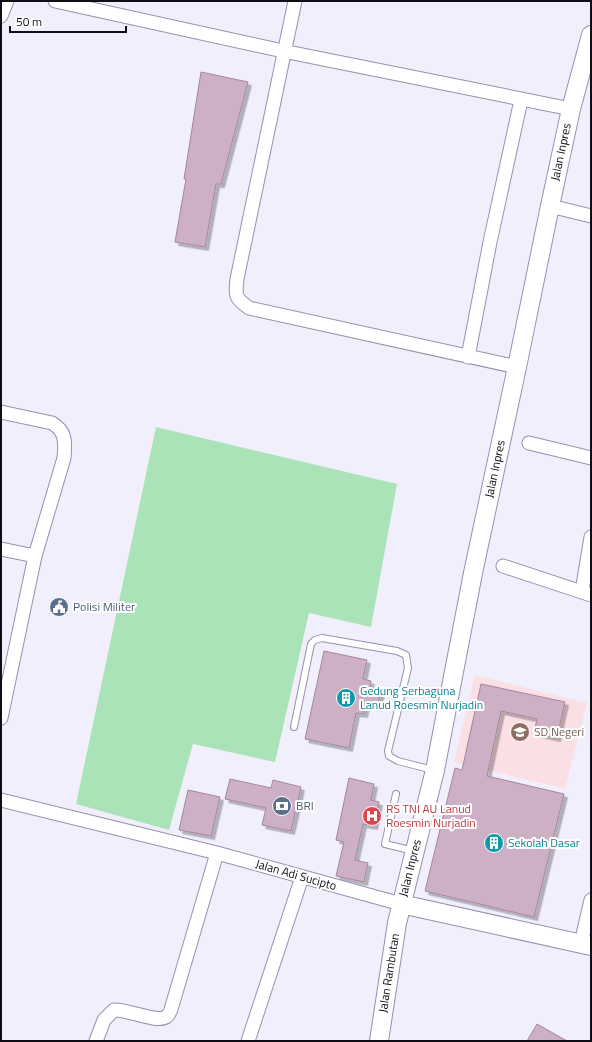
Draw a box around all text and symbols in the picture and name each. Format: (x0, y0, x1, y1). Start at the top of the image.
scale bar (10, 8, 126, 34)
text: 50 m (16, 12, 42, 31)
street label: Jalan Inpres (545, 121, 576, 183)
street label: Jalan Inpres (479, 438, 510, 500)
public building icon: Polisi Militer (48, 596, 70, 618)
place label: Polisi Militer (73, 597, 135, 616)
place label: Gedung Serbaguna Lanud Roesmin Nurjadin (360, 681, 483, 714)
building icon: Gedung Serbaguna Lanud Roesmin Nurjadin (335, 687, 357, 709)
school or university icon: SD Negeri (509, 721, 531, 743)
place label: SD Negeri (534, 722, 584, 741)
bank icon: BRI (271, 795, 293, 817)
place label: BRI (296, 796, 314, 815)
place label: RS TNI AU Lanud Roesmin Nurjadin (386, 799, 476, 832)
hospital icon: RS TNI AU Lanud Roesmin Nurjadin (361, 805, 383, 827)
building icon: Sekolah Dasar (483, 832, 505, 854)
place label: Sekolah Dasar (508, 833, 580, 852)
street label: Jalan Inpres (393, 837, 426, 899)
street label: Jalan Adi Sucipto (253, 854, 339, 895)
street label: Jalan Rambutan (373, 932, 404, 1014)

